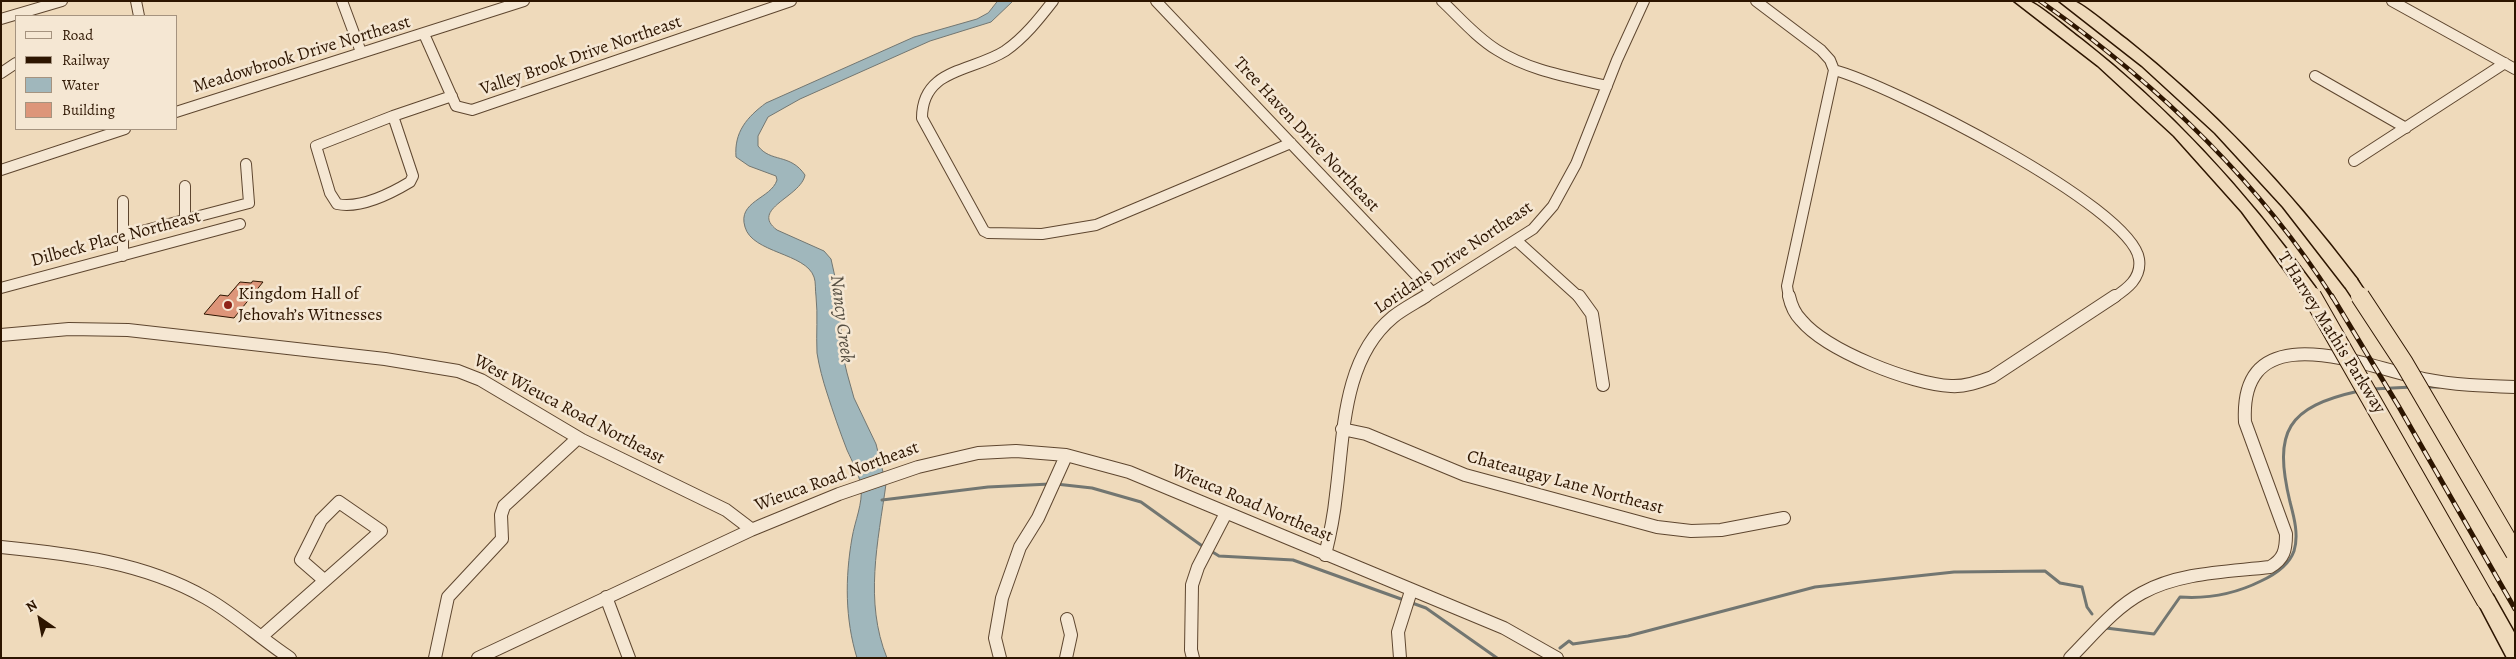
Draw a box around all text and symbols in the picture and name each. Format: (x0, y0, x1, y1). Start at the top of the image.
street label: Valley Brook Drive Northeast (477, 11, 685, 101)
street label: Meadowbrook Drive Northeast (191, 12, 413, 98)
legend (15, 15, 178, 130)
text: Road (62, 25, 93, 45)
text: Railway (62, 50, 109, 70)
street label: Tree Haven Drive Northeast (1229, 53, 1383, 217)
text: Water (62, 75, 99, 95)
text: Building (62, 100, 115, 120)
street label: Loridans Drive Northeast (1371, 197, 1537, 319)
street label: Dilbeck Place Northeast (29, 206, 203, 272)
street label: T Harvey Mathis Parkway (2272, 248, 2390, 418)
water label: Nancy Creek (824, 274, 858, 364)
place label: Kingdom Hall of Jehovah’s Witnesses (238, 284, 383, 326)
marker: Kingdom Hall of Jehovah’s Witnesses (222, 299, 234, 311)
street label: West Wieuca Road Northeast (470, 350, 668, 470)
street label: Wieuca Road Northeast (752, 437, 922, 517)
street label: Chateaugay Lane Northeast (1464, 446, 1666, 520)
street label: Wieuca Road Northeast (1168, 460, 1336, 548)
north arrow (15, 594, 65, 644)
text: N (22, 595, 41, 617)

